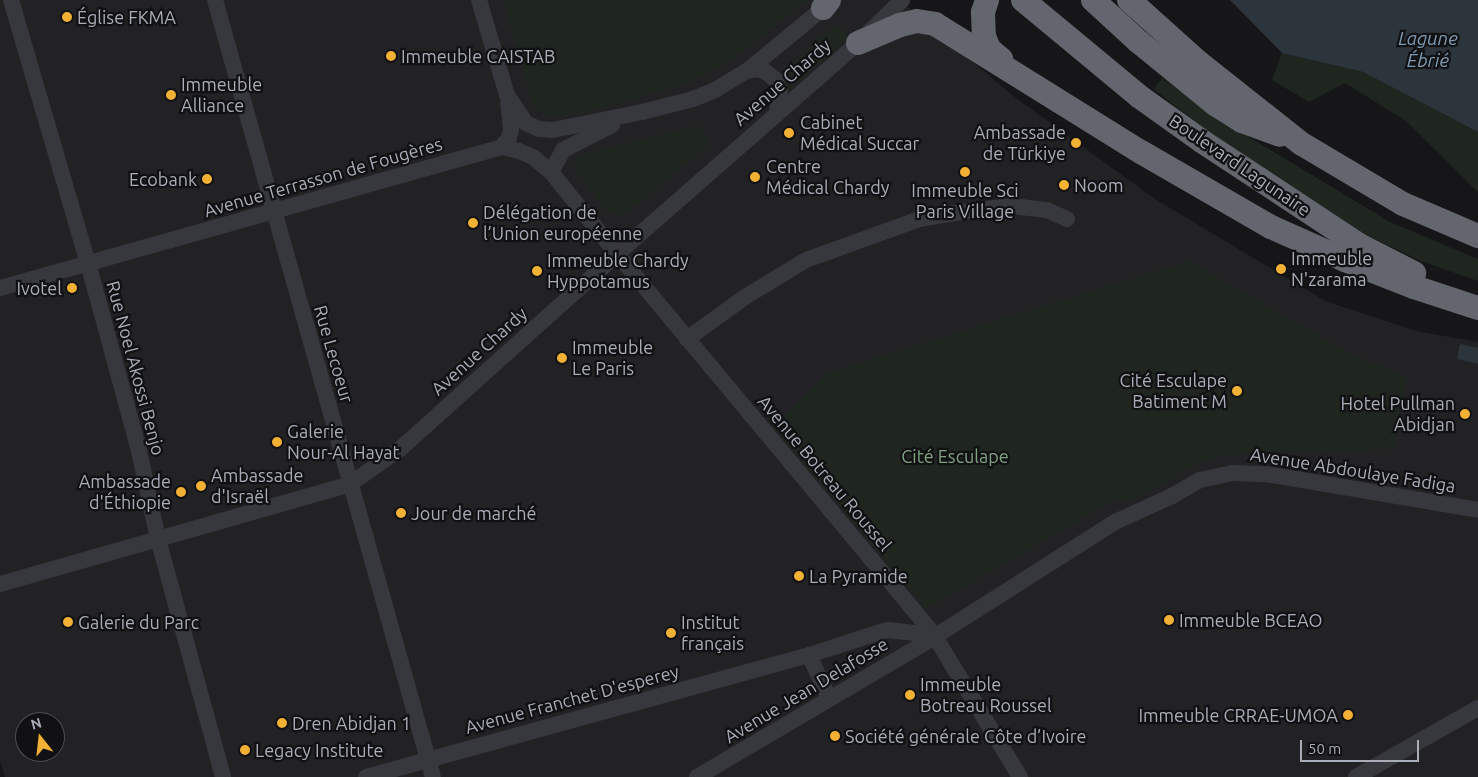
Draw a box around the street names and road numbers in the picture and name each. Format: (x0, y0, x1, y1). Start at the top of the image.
street label: Avenue Chardy (729, 34, 835, 130)
street label: Boulevard Lagunaire (1165, 110, 1315, 220)
street label: Avenue Terrasson de Fougères (201, 133, 445, 221)
street label: Rue Noel Akossi Benjo (102, 279, 170, 457)
street label: Avenue Chardy (427, 302, 531, 400)
street label: Rue Lecoeur (310, 303, 358, 405)
street label: Avenue Botreau Roussel (754, 391, 896, 555)
street label: Avenue Abdoulaye Fadiga (1249, 443, 1457, 497)
street label: Avenue Jean Delafosse (720, 633, 892, 747)
street label: Avenue Franchet D'esperey (463, 660, 681, 738)

